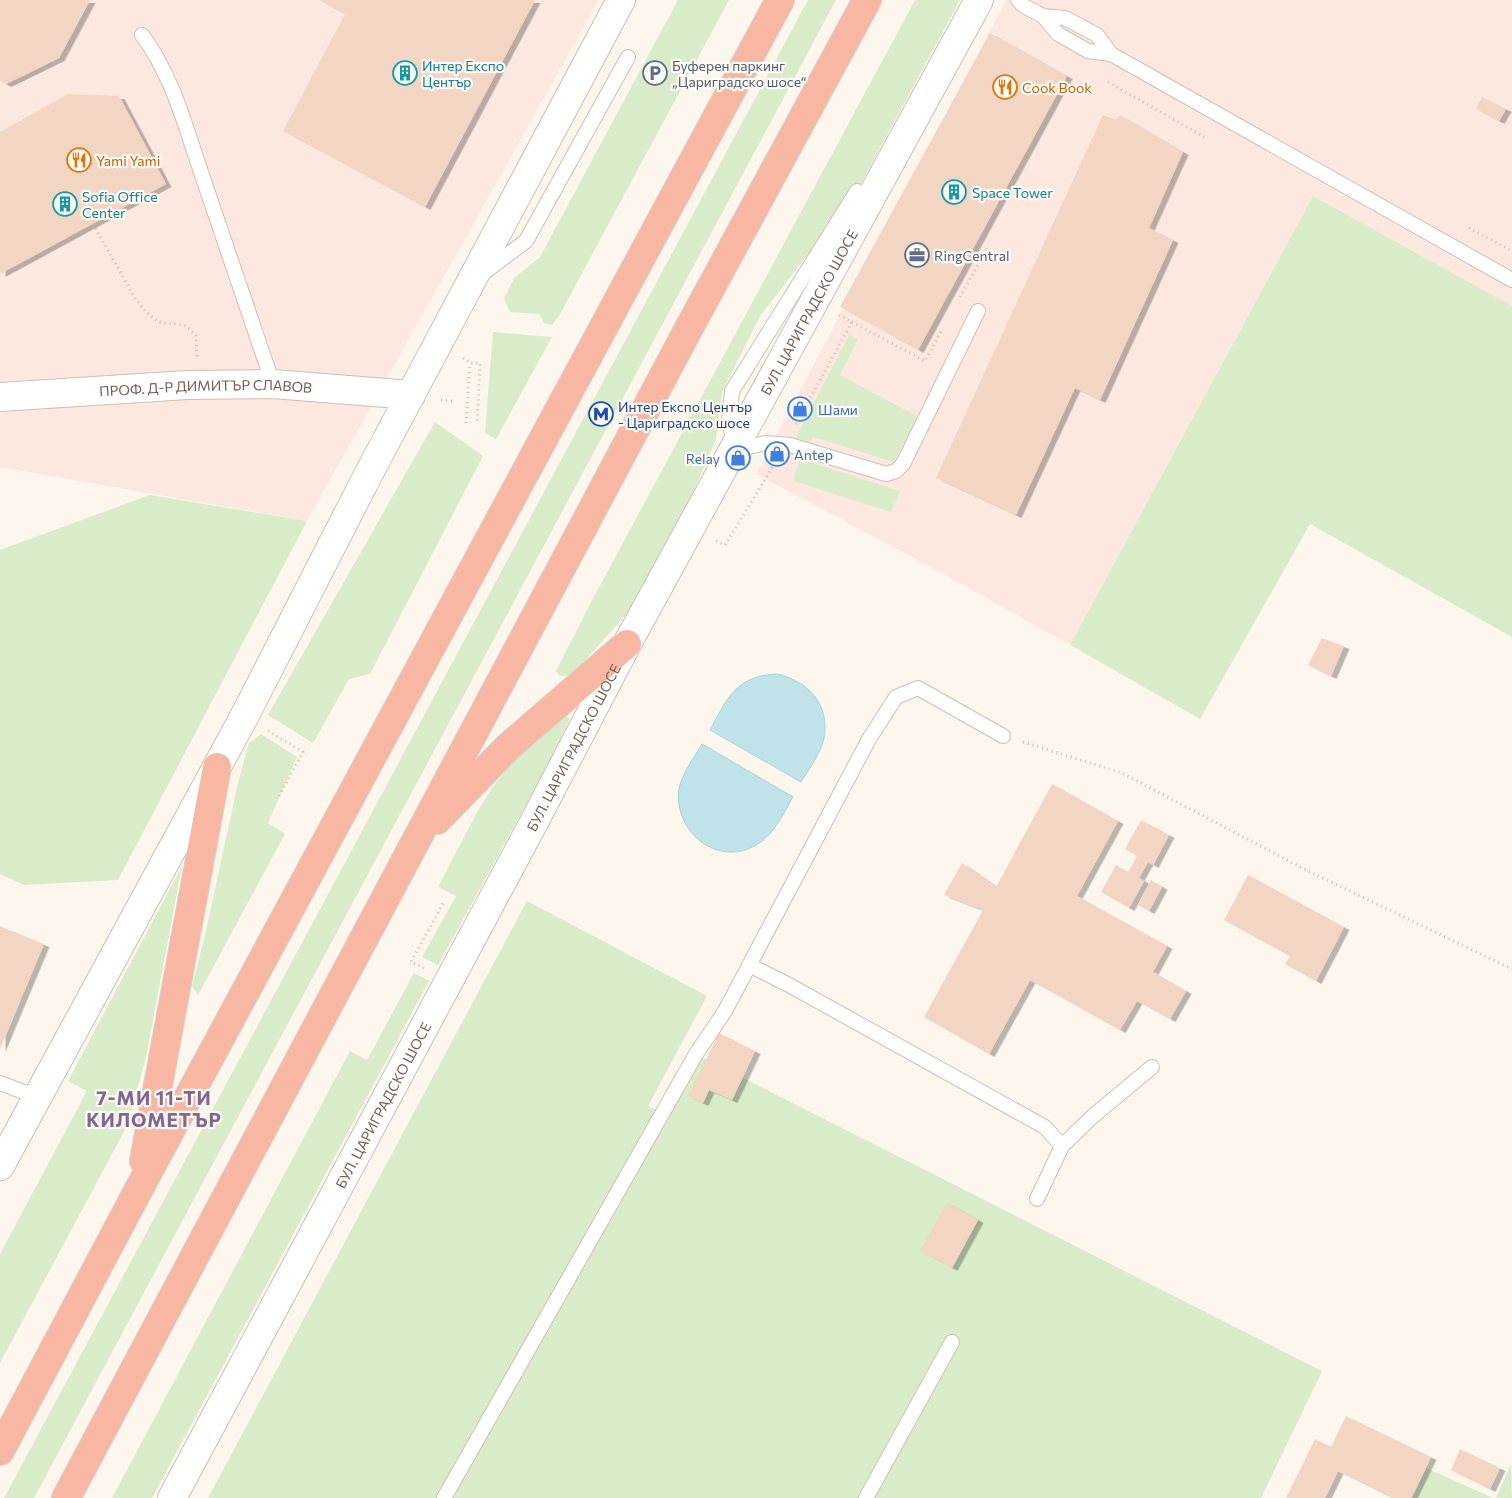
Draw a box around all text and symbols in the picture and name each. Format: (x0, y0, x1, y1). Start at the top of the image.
place label: Интер Експо Център (422, 57, 504, 90)
place label: Буферен паркинг „Цариградско шосе“ (672, 57, 807, 90)
building icon: Интер Експо Център (392, 60, 418, 86)
parking icon: Буферен паркинг „Цариградско шосе“ (642, 60, 668, 86)
restaurant icon: Cook Book (992, 74, 1018, 100)
place label: Cook Book (1022, 79, 1092, 96)
restaurant icon: Yami Yami (66, 147, 92, 173)
place label: Yami Yami (96, 152, 160, 169)
building icon: Space Tower (941, 179, 967, 205)
place label: Space Tower (972, 184, 1053, 201)
place label: Sofia Office Center (82, 188, 158, 221)
building icon: Sofia Office Center (52, 191, 78, 217)
street label: БУЛ. ЦАРИГРАДСКО ШОСЕ (756, 226, 861, 398)
office icon: RingCentral (904, 242, 930, 268)
place label: RingCentral (934, 247, 1010, 264)
street label: ПРОФ. Д-Р ДИМИТЪР СЛАВОВ (99, 376, 313, 399)
shop icon: Шами (787, 396, 813, 422)
place label: Интер Експо Център - Цариградско шосе (618, 398, 752, 431)
metro station icon: Интер Експо Център - Цариградско шосе (588, 401, 614, 427)
place label: Шами (818, 401, 858, 418)
shop icon: Antep (764, 441, 790, 467)
shop icon: Relay (725, 445, 751, 471)
place label: Antep (794, 446, 833, 463)
place label: Relay (686, 450, 720, 467)
street label: БУЛ. ЦАРИГРАДСКО ШОСЕ (522, 661, 624, 834)
street label: БУЛ. ЦАРИГРАДСКО ШОСЕ (331, 1019, 434, 1191)
district label: 7-МИ 11-ТИ КИЛОМЕТЪР (86, 1086, 222, 1131)

